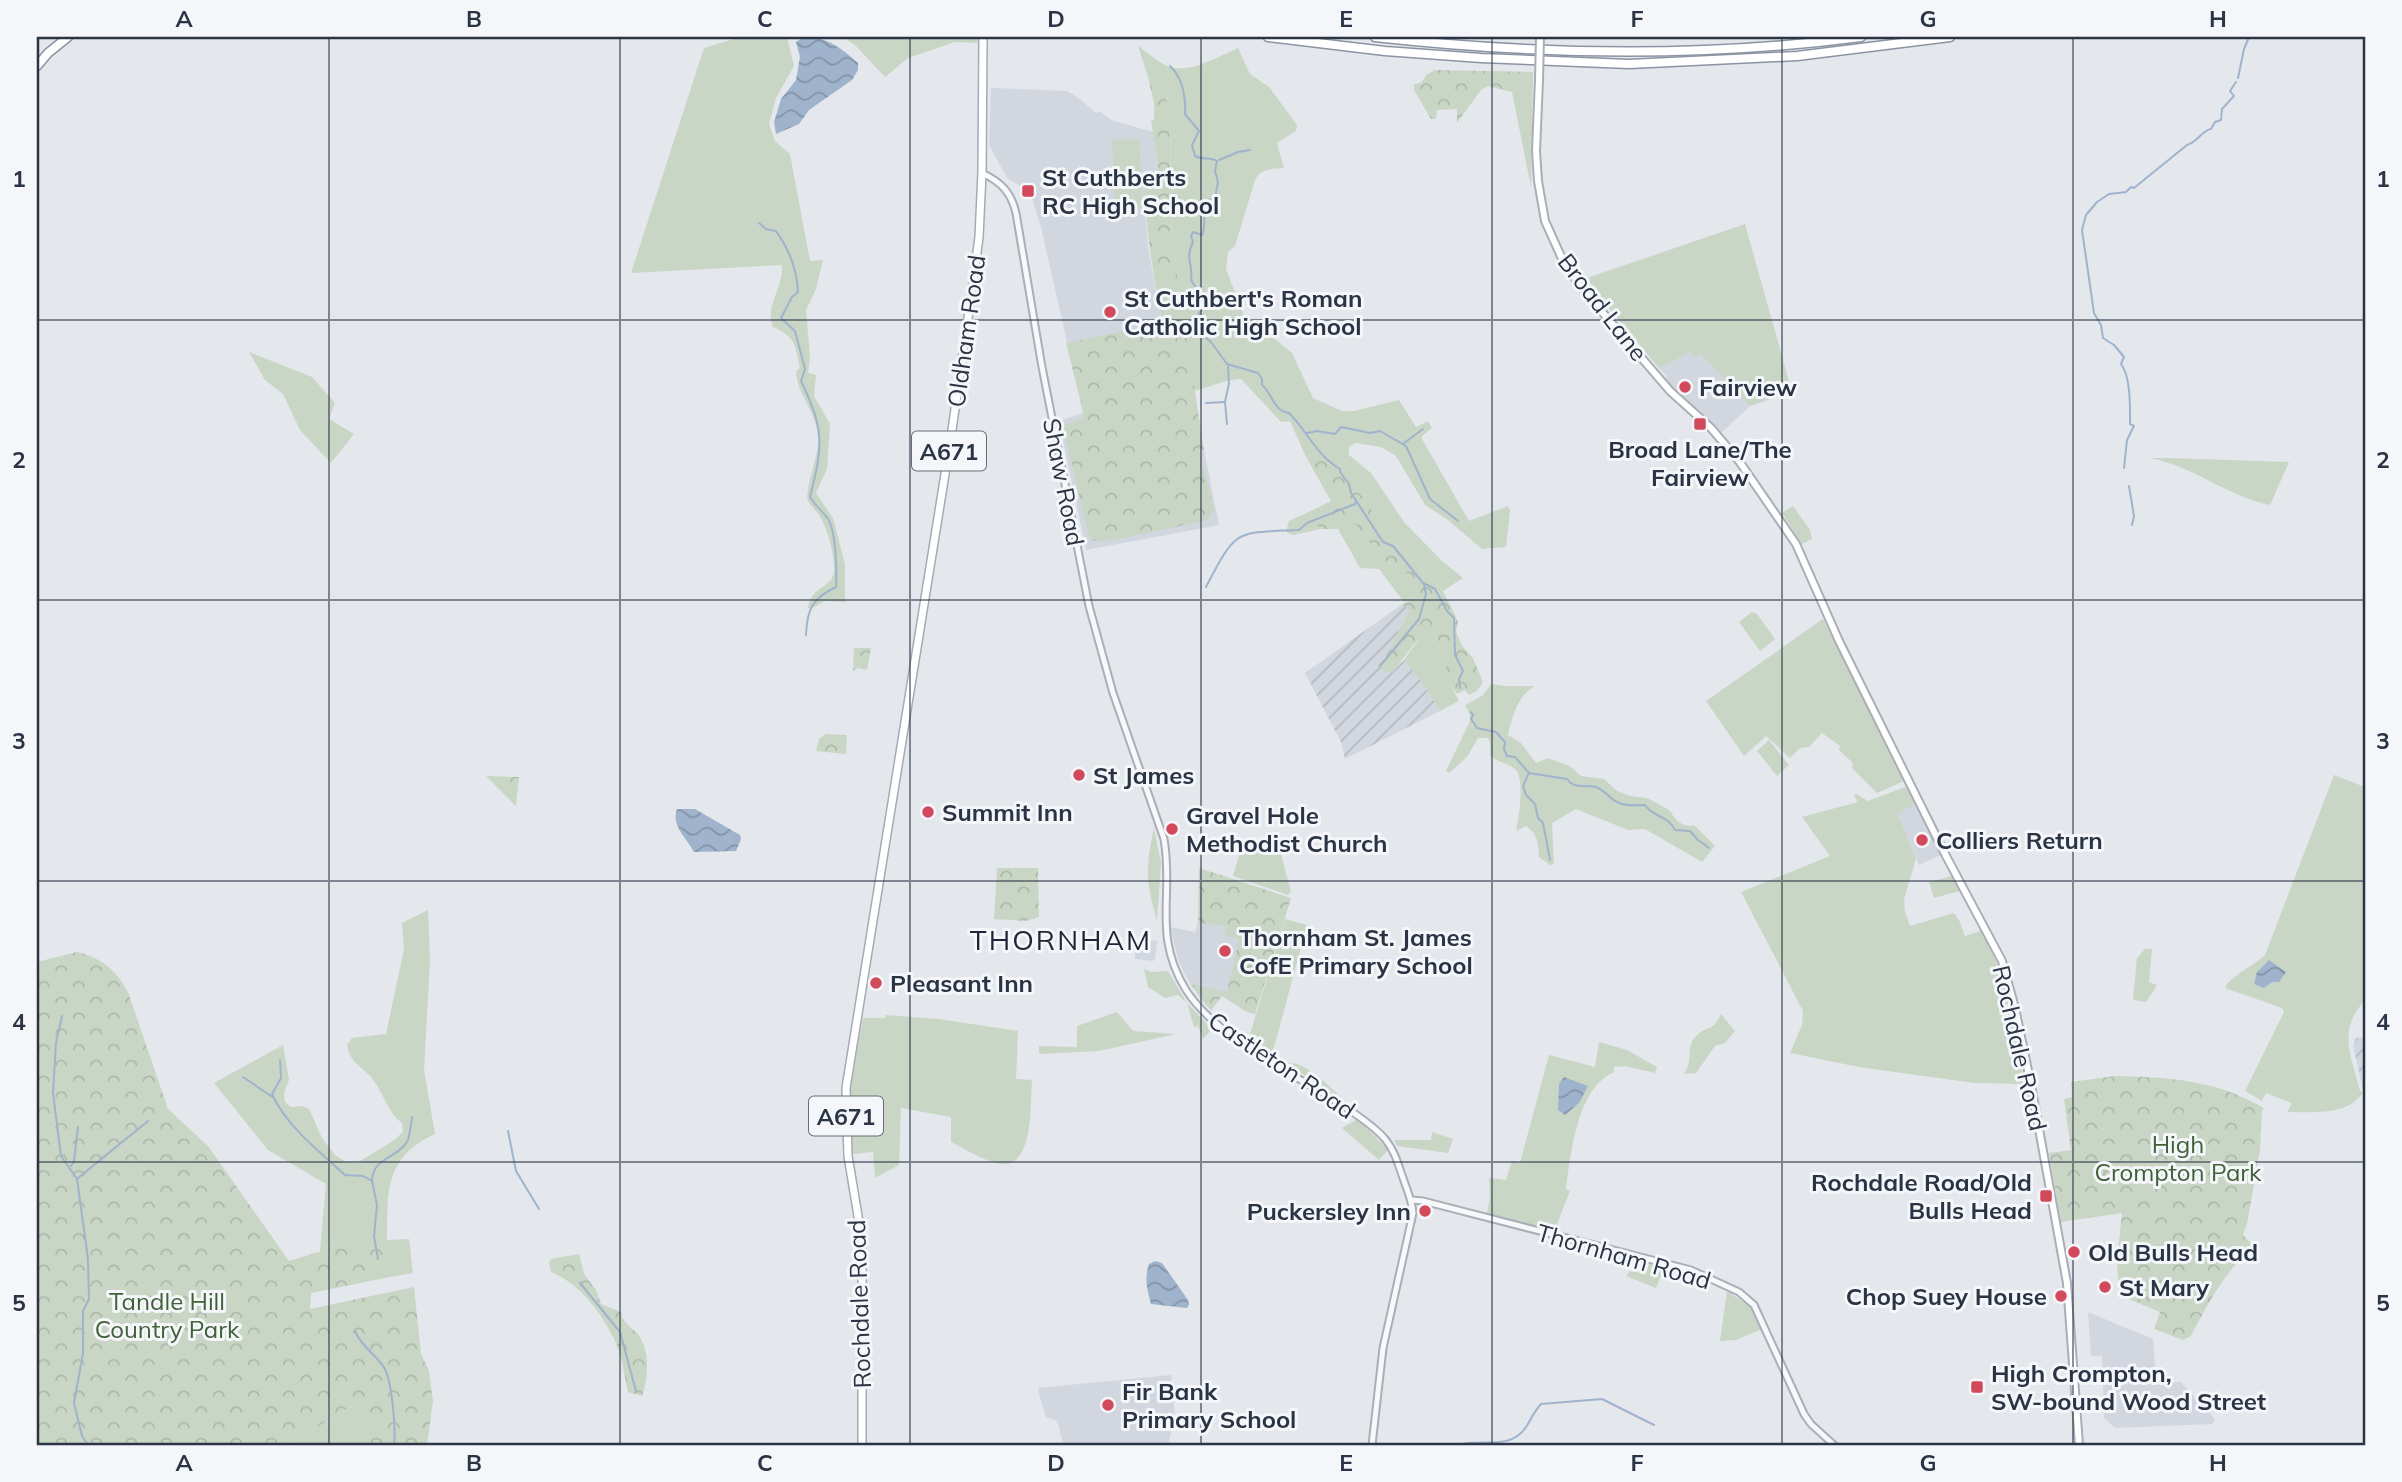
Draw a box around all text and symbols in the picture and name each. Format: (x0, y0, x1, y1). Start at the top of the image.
text: A (175, 4, 193, 33)
text: B (466, 4, 482, 33)
text: C (757, 4, 773, 33)
text: D (1047, 4, 1065, 33)
text: E (1339, 4, 1353, 33)
text: F (1630, 4, 1644, 33)
text: G (1919, 4, 1937, 33)
text: H (2209, 4, 2227, 33)
place label: St Cuthberts RC High School (1042, 162, 1219, 220)
text: 1 (12, 164, 26, 193)
text: 1 (2376, 164, 2390, 193)
marker: St Cuthberts RC High School (1020, 183, 1036, 199)
street label: Broad Lane (1552, 247, 1654, 367)
street label: Oldham Road (940, 253, 992, 409)
place label: St Cuthbert's Roman Catholic High School (1124, 283, 1362, 341)
marker: St Cuthbert's Roman Catholic High School (1102, 304, 1118, 320)
place label: Fairview (1699, 372, 1797, 402)
marker: Fairview (1677, 379, 1693, 395)
street label: Shaw Road (1037, 416, 1091, 548)
marker: Broad Lane/The Fairview (1692, 416, 1708, 432)
road number: A671 (912, 432, 986, 471)
place label: Broad Lane/The Fairview (1608, 434, 1792, 492)
text: 2 (12, 445, 26, 474)
text: 2 (2376, 445, 2390, 474)
text: 3 (12, 726, 26, 755)
text: 3 (2376, 726, 2390, 755)
place label: St James (1093, 760, 1194, 790)
marker: St James (1071, 767, 1087, 783)
place label: Summit Inn (942, 797, 1073, 827)
place label: Gravel Hole Methodist Church (1186, 800, 1388, 858)
marker: Summit Inn (920, 804, 936, 820)
marker: Gravel Hole Methodist Church (1164, 821, 1180, 837)
place label: Colliers Return (1936, 825, 2103, 855)
marker: Colliers Return (1914, 832, 1930, 848)
district label: THORNHAM (970, 922, 1152, 957)
place label: Thornham St. James CofE Primary School (1239, 922, 1473, 980)
marker: Thornham St. James CofE Primary School (1217, 943, 1233, 959)
street label: Rochdale Road (1986, 962, 2054, 1134)
place label: Pleasant Inn (890, 968, 1033, 998)
marker: Pleasant Inn (868, 975, 884, 991)
street label: Castleton Road (1203, 1005, 1361, 1125)
text: 4 (12, 1007, 26, 1036)
text: 4 (2376, 1007, 2390, 1036)
road number: A671 (809, 1096, 883, 1135)
park label: High Crompton Park (2095, 1129, 2262, 1187)
place label: Rochdale Road/Old Bulls Head (1811, 1167, 2032, 1225)
marker: Rochdale Road/Old Bulls Head (2038, 1188, 2054, 1204)
place label: Puckersley Inn (1247, 1196, 1411, 1226)
marker: Puckersley Inn (1417, 1203, 1433, 1219)
street label: Thornham Road (1534, 1217, 1714, 1295)
street label: Rochdale Road (841, 1219, 877, 1389)
place label: Old Bulls Head (2088, 1237, 2258, 1267)
marker: Old Bulls Head (2066, 1244, 2082, 1260)
place label: St Mary (2119, 1272, 2210, 1302)
marker: St Mary (2097, 1279, 2113, 1295)
place label: Chop Suey House (1846, 1281, 2047, 1311)
park label: Tandle Hill Country Park (95, 1286, 240, 1344)
text: 5 (12, 1288, 26, 1317)
marker: Chop Suey House (2053, 1288, 2069, 1304)
text: 5 (2376, 1288, 2390, 1317)
place label: High Crompton, SW-bound Wood Street (1991, 1358, 2266, 1416)
place label: Fir Bank Primary School (1122, 1376, 1296, 1434)
marker: High Crompton, SW-bound Wood Street (1969, 1379, 1985, 1395)
marker: Fir Bank Primary School (1100, 1397, 1116, 1413)
text: A (175, 1448, 193, 1477)
text: B (466, 1448, 482, 1477)
text: C (757, 1448, 773, 1477)
text: D (1047, 1448, 1065, 1477)
text: E (1339, 1448, 1353, 1477)
text: F (1630, 1448, 1644, 1477)
text: G (1919, 1448, 1937, 1477)
text: H (2209, 1448, 2227, 1477)

